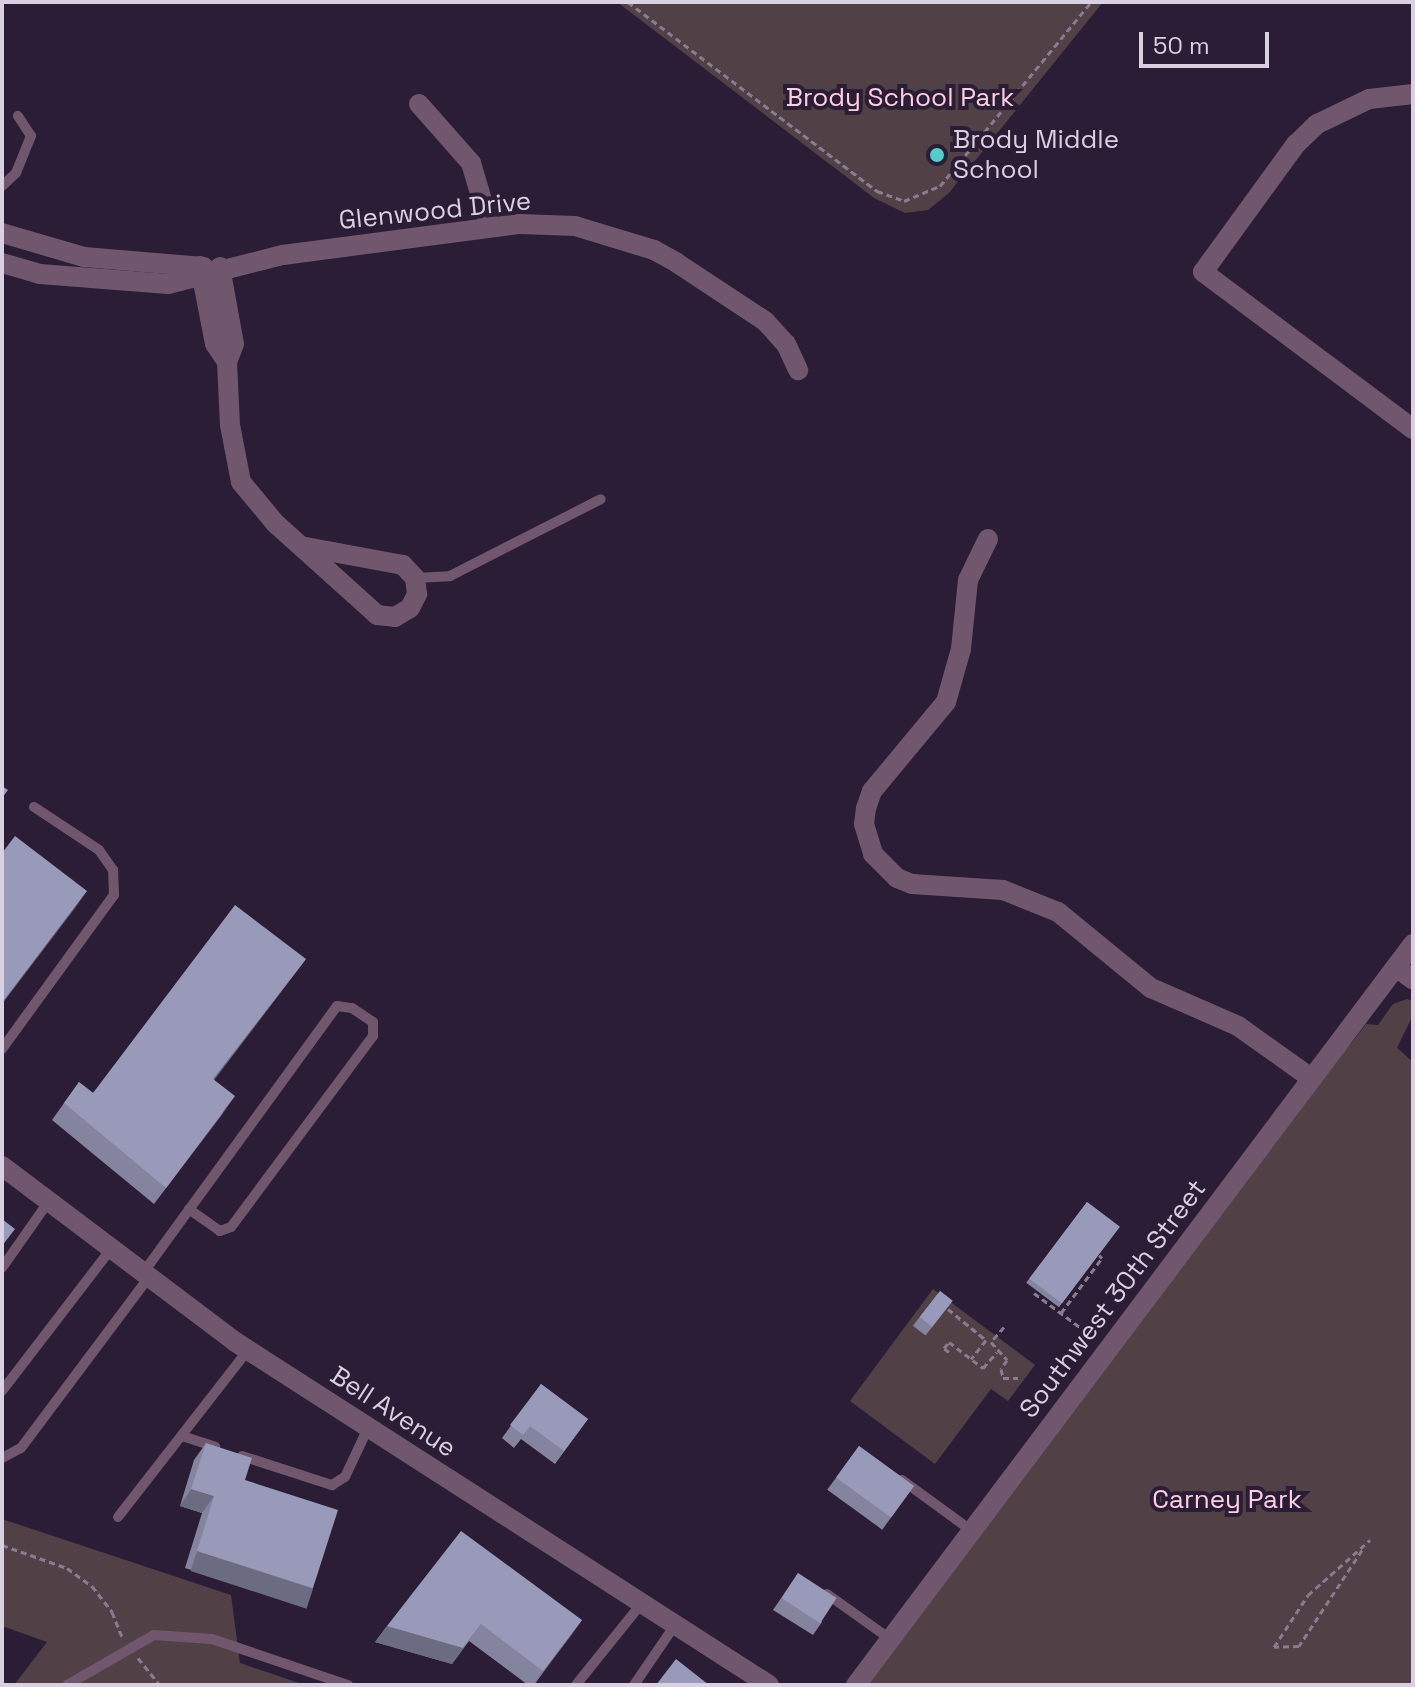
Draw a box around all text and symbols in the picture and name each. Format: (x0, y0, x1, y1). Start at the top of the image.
scale bar (1143, 16, 1273, 66)
text: 50 m (1153, 30, 1210, 61)
park label: Brody School Park (786, 82, 1014, 114)
place label: Brody Middle School (953, 124, 1119, 186)
marker: Brody Middle School (928, 146, 946, 164)
street label: Glenwood Drive (337, 185, 533, 237)
street label: Southwest 30th Street (1013, 1174, 1213, 1424)
street label: Bell Avenue (324, 1360, 462, 1464)
park label: Carney Park (1152, 1484, 1302, 1516)

